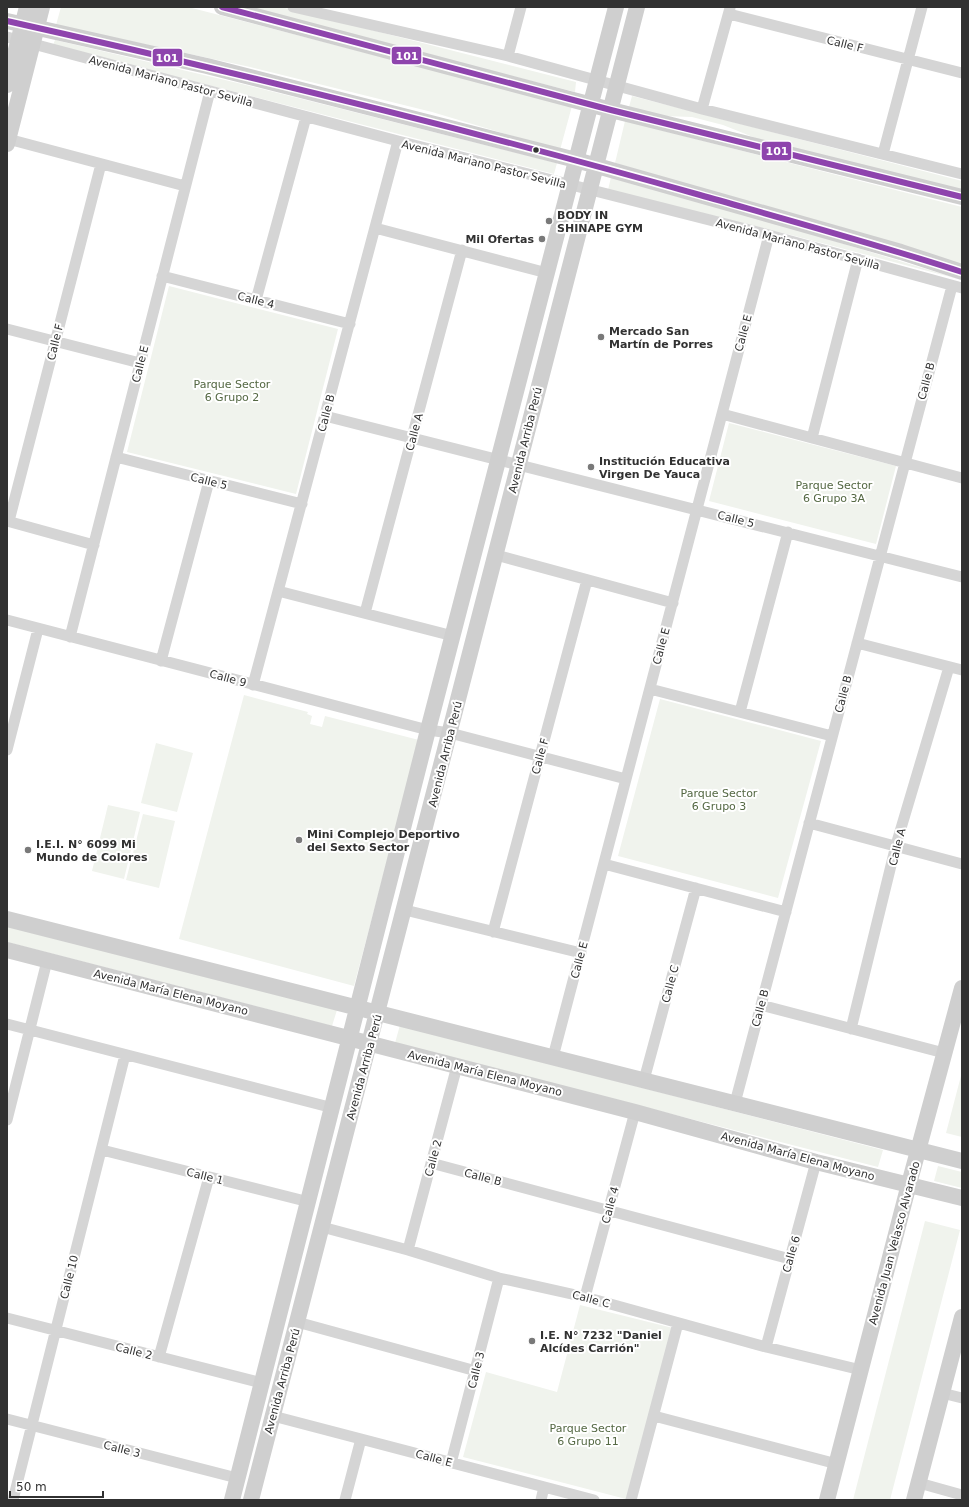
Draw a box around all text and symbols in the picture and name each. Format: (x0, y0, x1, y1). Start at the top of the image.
street label: Calle F (825, 34, 864, 55)
line badge: 101 (391, 46, 422, 65)
line badge: 101 (152, 48, 183, 67)
text: 101 (396, 50, 418, 63)
text: 101 (156, 52, 178, 65)
street label: Avenida Mariano Pastor Sevilla (88, 53, 254, 110)
street label: Avenida Mariano Pastor Sevilla (400, 138, 567, 191)
line badge: 101 (761, 141, 792, 161)
unlabelled marker (531, 145, 541, 155)
text: 101 (766, 145, 788, 158)
place label: BODY IN SHINAPE GYM (557, 209, 643, 235)
marker: BODY IN SHINAPE GYM (544, 216, 554, 226)
street label: Avenida Mariano Pastor Sevilla (715, 216, 881, 273)
place label: Mil Ofertas (465, 233, 534, 246)
marker: Mil Ofertas (537, 234, 547, 244)
street label: Calle 4 (236, 290, 276, 311)
street label: Calle E (732, 313, 755, 353)
street label: Calle F (45, 323, 66, 362)
place label: Mercado San Martín de Porres (609, 325, 714, 351)
marker: Mercado San Martín de Porres (596, 332, 606, 342)
street label: Calle E (130, 344, 151, 384)
street label: Calle B (915, 361, 938, 401)
park label: Parque Sector 6 Grupo 2 (194, 378, 271, 404)
street label: Avenida Arriba Perú (506, 386, 545, 494)
street label: Calle B (315, 393, 338, 433)
street label: Calle A (403, 411, 426, 452)
place label: Institución Educativa Virgen De Yauca (599, 455, 730, 481)
marker: Institución Educativa Virgen De Yauca (586, 462, 596, 472)
street label: Calle 5 (189, 471, 229, 492)
park label: Parque Sector 6 Grupo 3A (796, 479, 873, 505)
street label: Calle 5 (716, 509, 756, 530)
street label: Calle E (650, 626, 673, 666)
street label: Calle 9 (208, 667, 248, 690)
street label: Calle B (832, 674, 855, 714)
street label: Avenida Arriba Perú (426, 700, 465, 808)
street label: Calle F (529, 737, 552, 776)
park label: Parque Sector 6 Grupo 3 (681, 787, 758, 813)
street label: Calle A (887, 826, 909, 867)
place label: Mini Complejo Deportivo del Sexto Sector (307, 828, 460, 854)
marker: Mini Complejo Deportivo del Sexto Sector (294, 835, 304, 845)
place label: I.E.I. N° 6099 Mi Mundo de Colores (36, 838, 148, 864)
marker: I.E.I. N° 6099 Mi Mundo de Colores (23, 845, 33, 855)
street label: Calle E (568, 940, 591, 980)
street label: Calle C (659, 964, 682, 1004)
street label: Avenida María Elena Moyano (92, 967, 250, 1018)
street label: Calle B (749, 988, 772, 1028)
street label: Avenida Arriba Perú (344, 1013, 385, 1121)
street label: Avenida María Elena Moyano (406, 1048, 564, 1099)
street label: Avenida María Elena Moyano (720, 1130, 876, 1183)
street label: Calle 2 (422, 1138, 445, 1178)
street label: Avenida Juan Velasco Alvarado (866, 1160, 923, 1326)
street label: Calle 1 (185, 1166, 225, 1187)
street label: Calle B (463, 1166, 503, 1189)
street label: Calle 4 (599, 1185, 622, 1225)
street label: Calle 6 (780, 1234, 803, 1274)
street label: Calle 10 (58, 1254, 81, 1300)
street label: Calle C (571, 1288, 611, 1311)
street label: Avenida Arriba Perú (262, 1327, 303, 1435)
place label: I.E. N° 7232 "Daniel Alcídes Carrión" (540, 1329, 662, 1355)
marker: I.E. N° 7232 "Daniel Alcídes Carrión" (527, 1336, 537, 1346)
street label: Calle 2 (114, 1341, 154, 1362)
street label: Calle 3 (466, 1350, 487, 1390)
park label: Parque Sector 6 Grupo 11 (550, 1422, 627, 1448)
street label: Calle 3 (102, 1439, 142, 1460)
street label: Calle E (414, 1447, 454, 1470)
scale bar (10, 1473, 103, 1499)
text: 50 m (16, 1480, 47, 1494)

